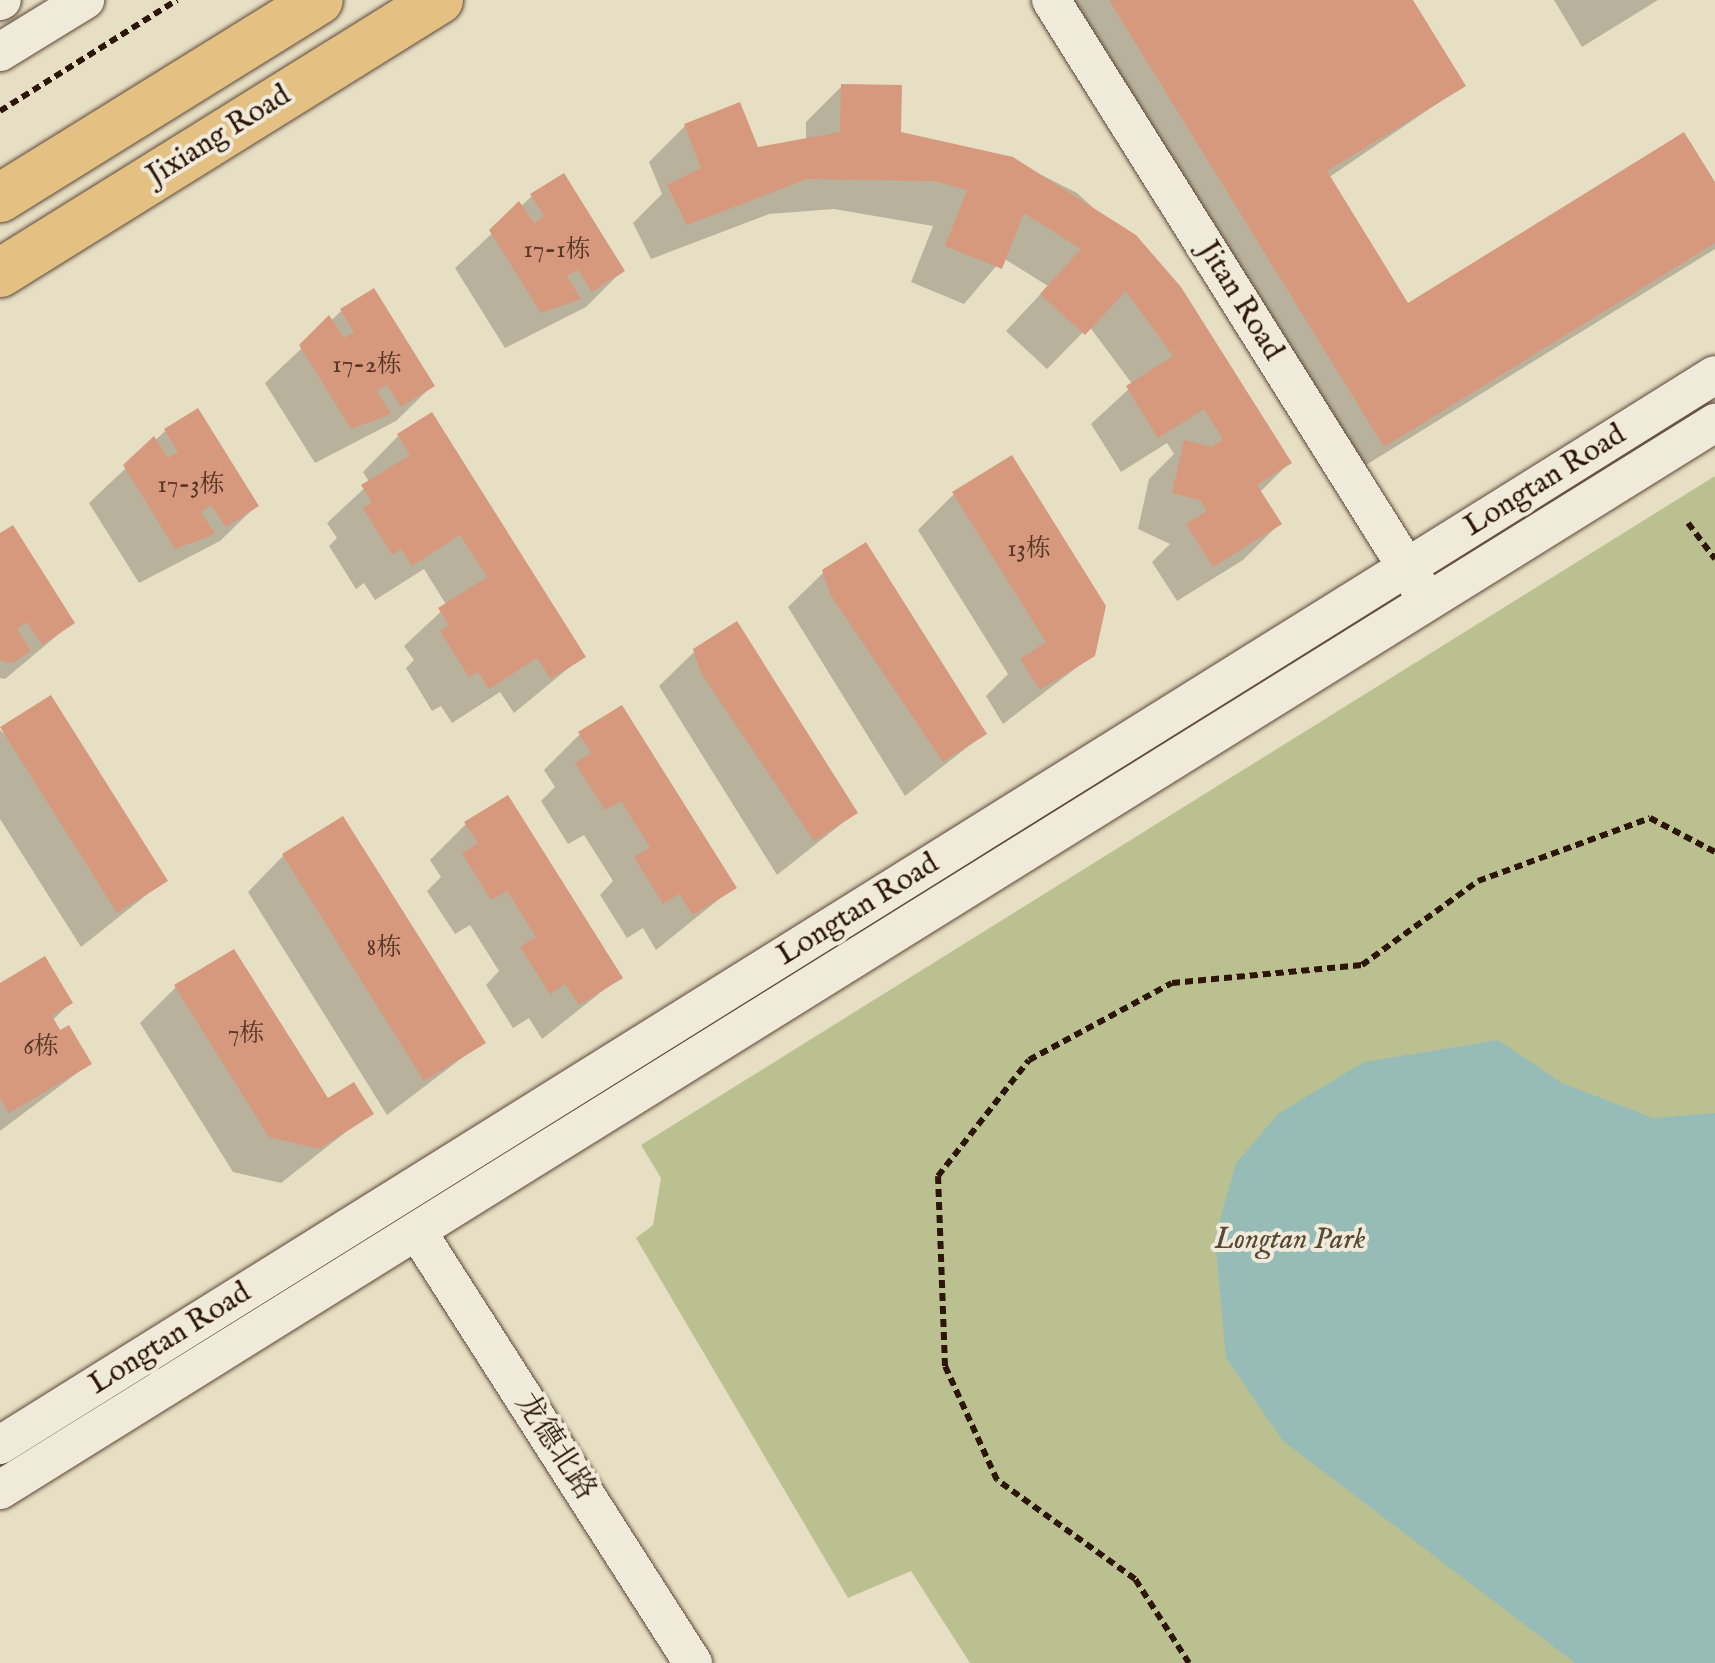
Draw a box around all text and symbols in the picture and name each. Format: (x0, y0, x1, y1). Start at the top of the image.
street label: Jixiang Road (141, 78, 297, 194)
house number: 17-1栋 (524, 235, 590, 265)
street label: Jitan Road (1189, 235, 1291, 367)
house number: 17-2栋 (332, 350, 402, 380)
street label: Longtan Road (1458, 417, 1632, 545)
house number: 17-3栋 (158, 470, 224, 500)
house number: 13栋 (1007, 534, 1051, 564)
street label: Longtan Road (771, 846, 945, 974)
house number: 8栋 (367, 933, 401, 963)
house number: 7栋 (228, 1019, 264, 1049)
house number: 6栋 (23, 1032, 59, 1062)
park label: Longtan Park (1215, 1222, 1365, 1258)
street label: Longtan Road (83, 1275, 257, 1403)
street label: 龙德北路 (507, 1387, 603, 1507)

